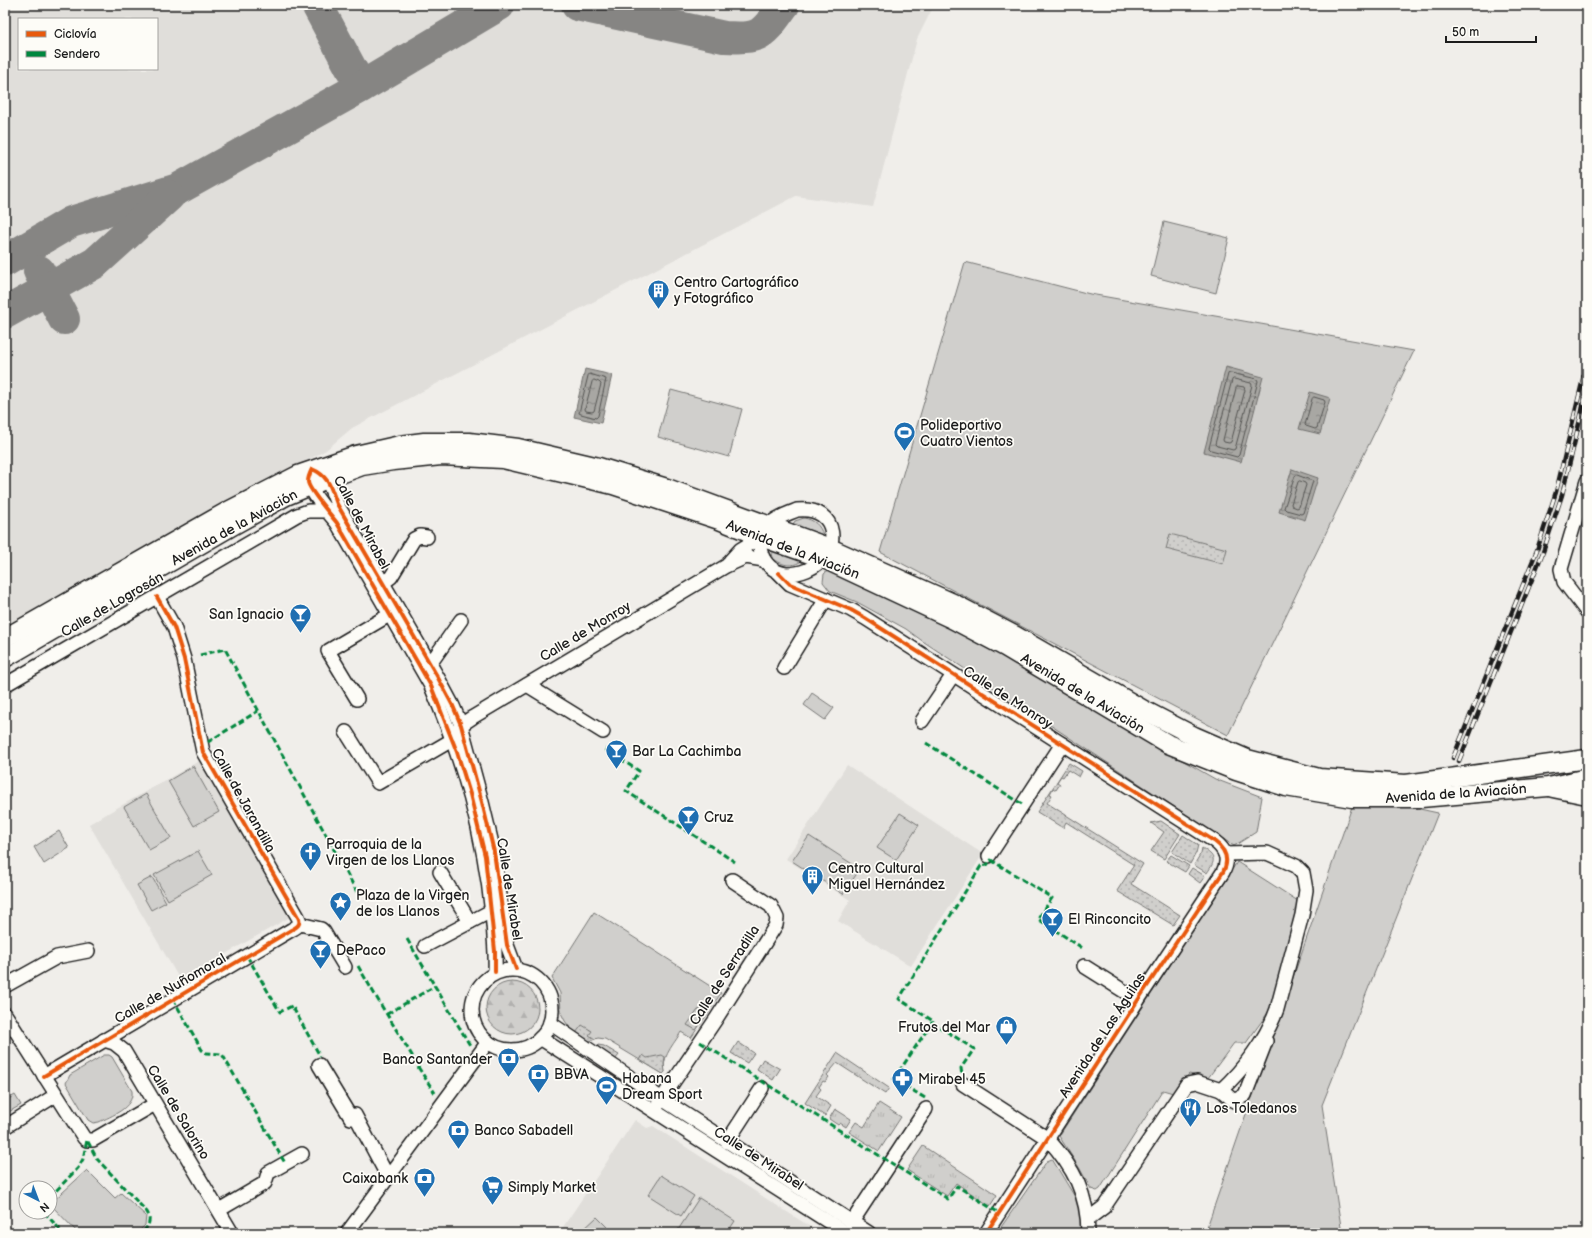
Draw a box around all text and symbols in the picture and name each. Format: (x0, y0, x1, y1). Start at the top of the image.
legend (18, 18, 158, 70)
scale bar (1446, 18, 1536, 44)
text: 50 m (1452, 25, 1479, 40)
text: Ciclovía (54, 27, 97, 42)
text: Sendero (54, 47, 100, 62)
place label: Centro Cartográfico y Fotográfico (673, 274, 799, 307)
building icon: Centro Cartográfico y Fotográfico (646, 277, 672, 310)
place label: Polideportivo Cuatro Vientos (920, 417, 1013, 450)
sports icon: Polideportivo Cuatro Vientos (892, 420, 918, 453)
street label: Calle de Mirabel (330, 473, 393, 572)
street label: Avenida de la Aviación (168, 486, 300, 569)
street label: Avenida de la Aviación (724, 516, 862, 583)
street label: Calle de Logrosán (58, 568, 167, 641)
street label: Calle de Monroy (537, 597, 634, 665)
bar icon: San Ignacio (287, 601, 313, 634)
place label: San Ignacio (209, 606, 284, 623)
street label: Avenida de la Aviación (1018, 650, 1148, 737)
street label: Calle de Monroy (960, 662, 1056, 733)
bar icon: Bar La Cachimba (603, 738, 629, 771)
place label: Bar La Cachimba (632, 743, 742, 760)
street label: Calle de Jarandilla (208, 745, 279, 855)
street label: Avenida de la Aviación (1385, 780, 1527, 807)
bar icon: Cruz (675, 804, 701, 837)
place label: Cruz (704, 809, 734, 826)
place label: Parroquia de la Virgen de los Llanos (326, 836, 454, 869)
street label: Calle de Mirabel (493, 837, 526, 942)
church icon: Parroquia de la Virgen de los Llanos (298, 839, 324, 872)
place label: Centro Cultural Miguel Hernández (828, 860, 945, 893)
building icon: Centro Cultural Miguel Hernández (800, 863, 826, 896)
place label: Plaza de la Virgen de los Llanos (356, 887, 470, 920)
place icon: Plaza de la Virgen de los Llanos (327, 890, 353, 923)
bar icon: El Rinconcito (1039, 906, 1065, 939)
place label: El Rinconcito (1068, 911, 1151, 928)
street label: Calle de Serradilla (686, 922, 763, 1028)
bar icon: DePaco (308, 937, 334, 970)
place label: DePaco (336, 942, 386, 959)
street label: Calle de Nuñomoral (112, 950, 229, 1027)
street label: Avenida de Las Águilas (1055, 969, 1149, 1101)
shop icon: Frutos del Mar (993, 1014, 1019, 1047)
place label: Frutos del Mar (898, 1019, 991, 1036)
bank icon: Banco Santander (495, 1046, 521, 1079)
place label: Banco Santander (382, 1051, 493, 1068)
bank icon: BBVA (526, 1061, 552, 1094)
street label: Calle de Salorino (144, 1062, 214, 1163)
place label: BBVA (554, 1066, 589, 1083)
pharmacy icon: Mirabel 45 (889, 1066, 915, 1099)
place label: Habana Dream Sport (622, 1070, 703, 1103)
place label: Mirabel 45 (918, 1071, 986, 1088)
sports icon: Habana Dream Sport (593, 1073, 619, 1106)
restaurant icon: Los Toledanos (1177, 1095, 1203, 1128)
place label: Los Toledanos (1206, 1100, 1297, 1117)
bank icon: Banco Sabadell (446, 1117, 472, 1150)
place label: Banco Sabadell (474, 1122, 573, 1139)
street label: Calle de Mirabel (711, 1123, 807, 1194)
bank icon: Caixabank (411, 1165, 437, 1198)
place label: Caixabank (342, 1170, 408, 1187)
supermarket icon: Simply Market (480, 1174, 506, 1207)
place label: Simply Market (508, 1179, 597, 1196)
north arrow (18, 1180, 58, 1220)
text: N (37, 1199, 52, 1215)

